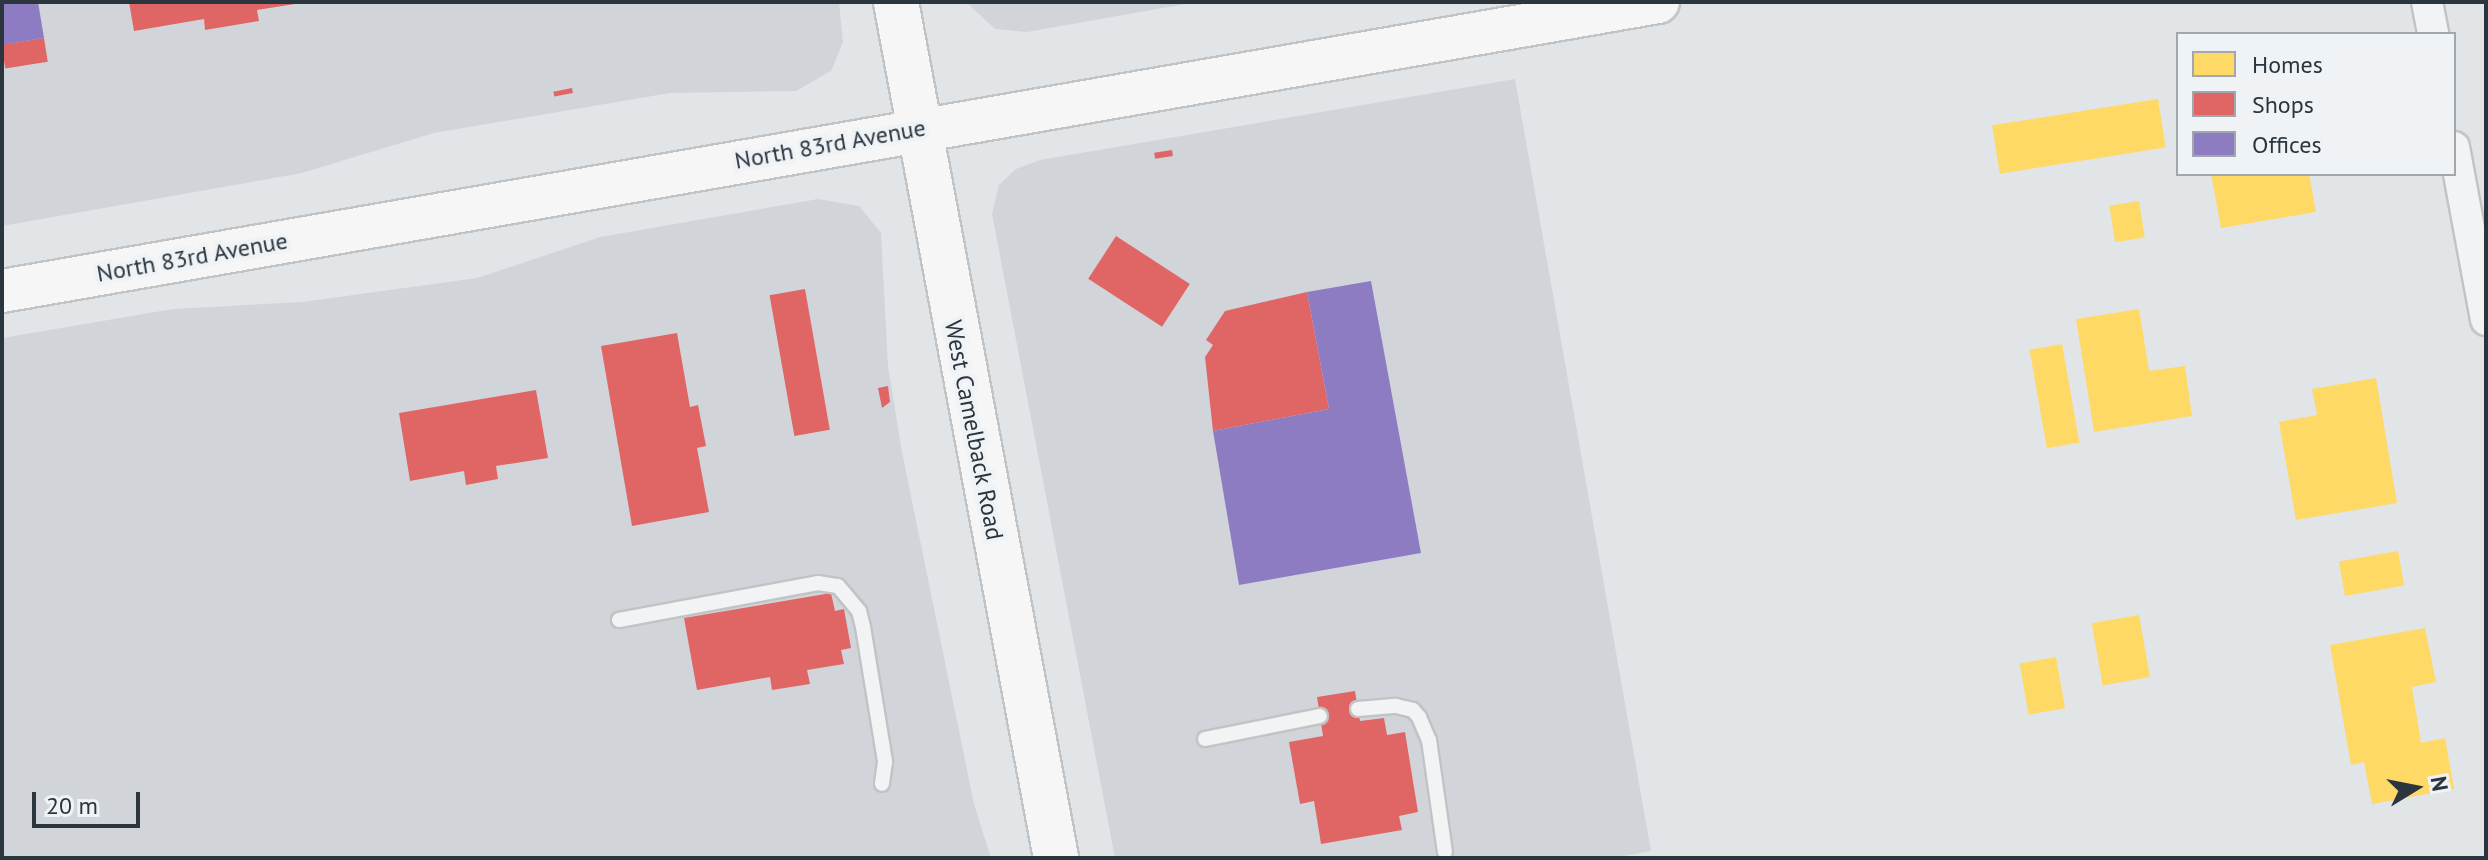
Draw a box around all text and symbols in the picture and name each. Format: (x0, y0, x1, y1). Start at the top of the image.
legend (2176, 32, 2456, 176)
text: Homes (2252, 49, 2323, 80)
text: Shops (2252, 89, 2314, 120)
street label: North 83rd Avenue (732, 113, 928, 175)
text: Offices (2252, 129, 2322, 160)
street label: North 83rd Avenue (94, 226, 290, 288)
street label: West Camelback Road (938, 317, 1010, 543)
north arrow (2376, 748, 2456, 828)
text: N (2425, 774, 2455, 793)
scale bar (36, 776, 144, 826)
text: 20 m (46, 790, 98, 821)

